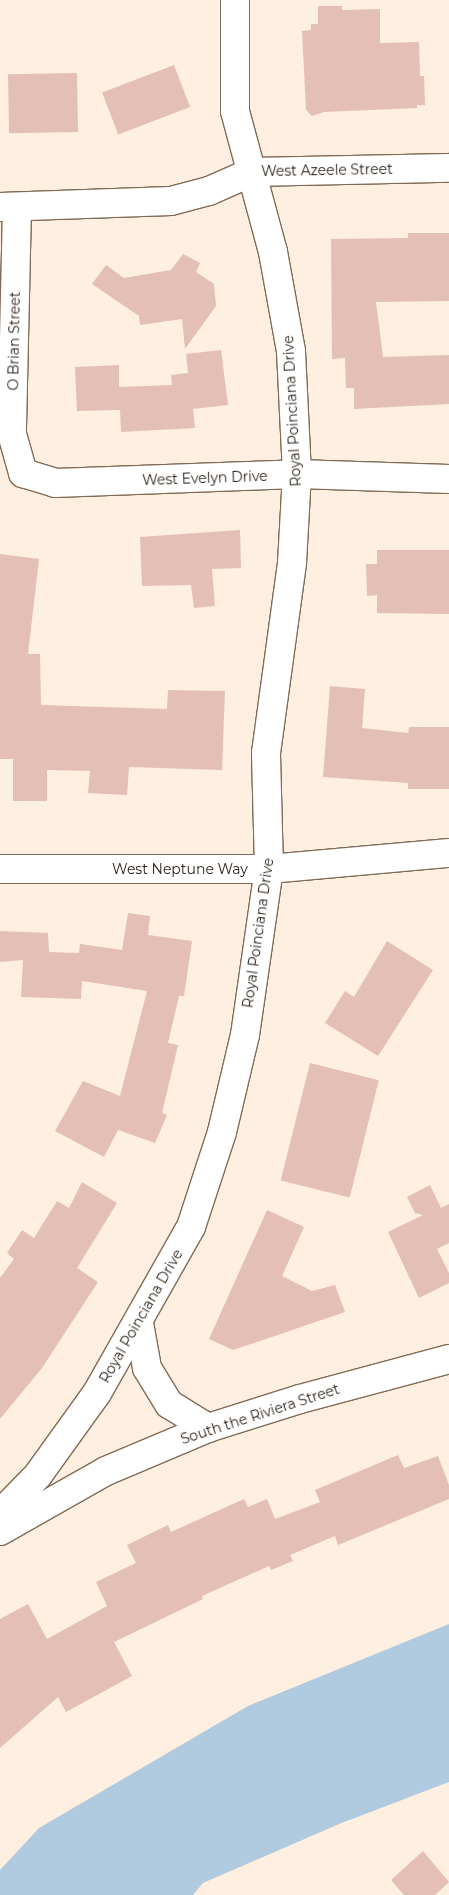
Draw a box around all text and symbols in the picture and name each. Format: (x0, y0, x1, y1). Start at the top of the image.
street label: West Azeele Street (261, 160, 393, 180)
street label: O Brian Street (5, 291, 23, 391)
street label: Royal Poinciana Drive (280, 335, 304, 487)
street label: West Evelyn Drive (142, 467, 268, 489)
street label: Royal Poinciana Drive (239, 857, 277, 1009)
street label: West Neptune Way (112, 861, 248, 877)
street label: Royal Poinciana Drive (96, 1246, 186, 1386)
street label: South the Riviera Street (179, 1380, 341, 1448)

